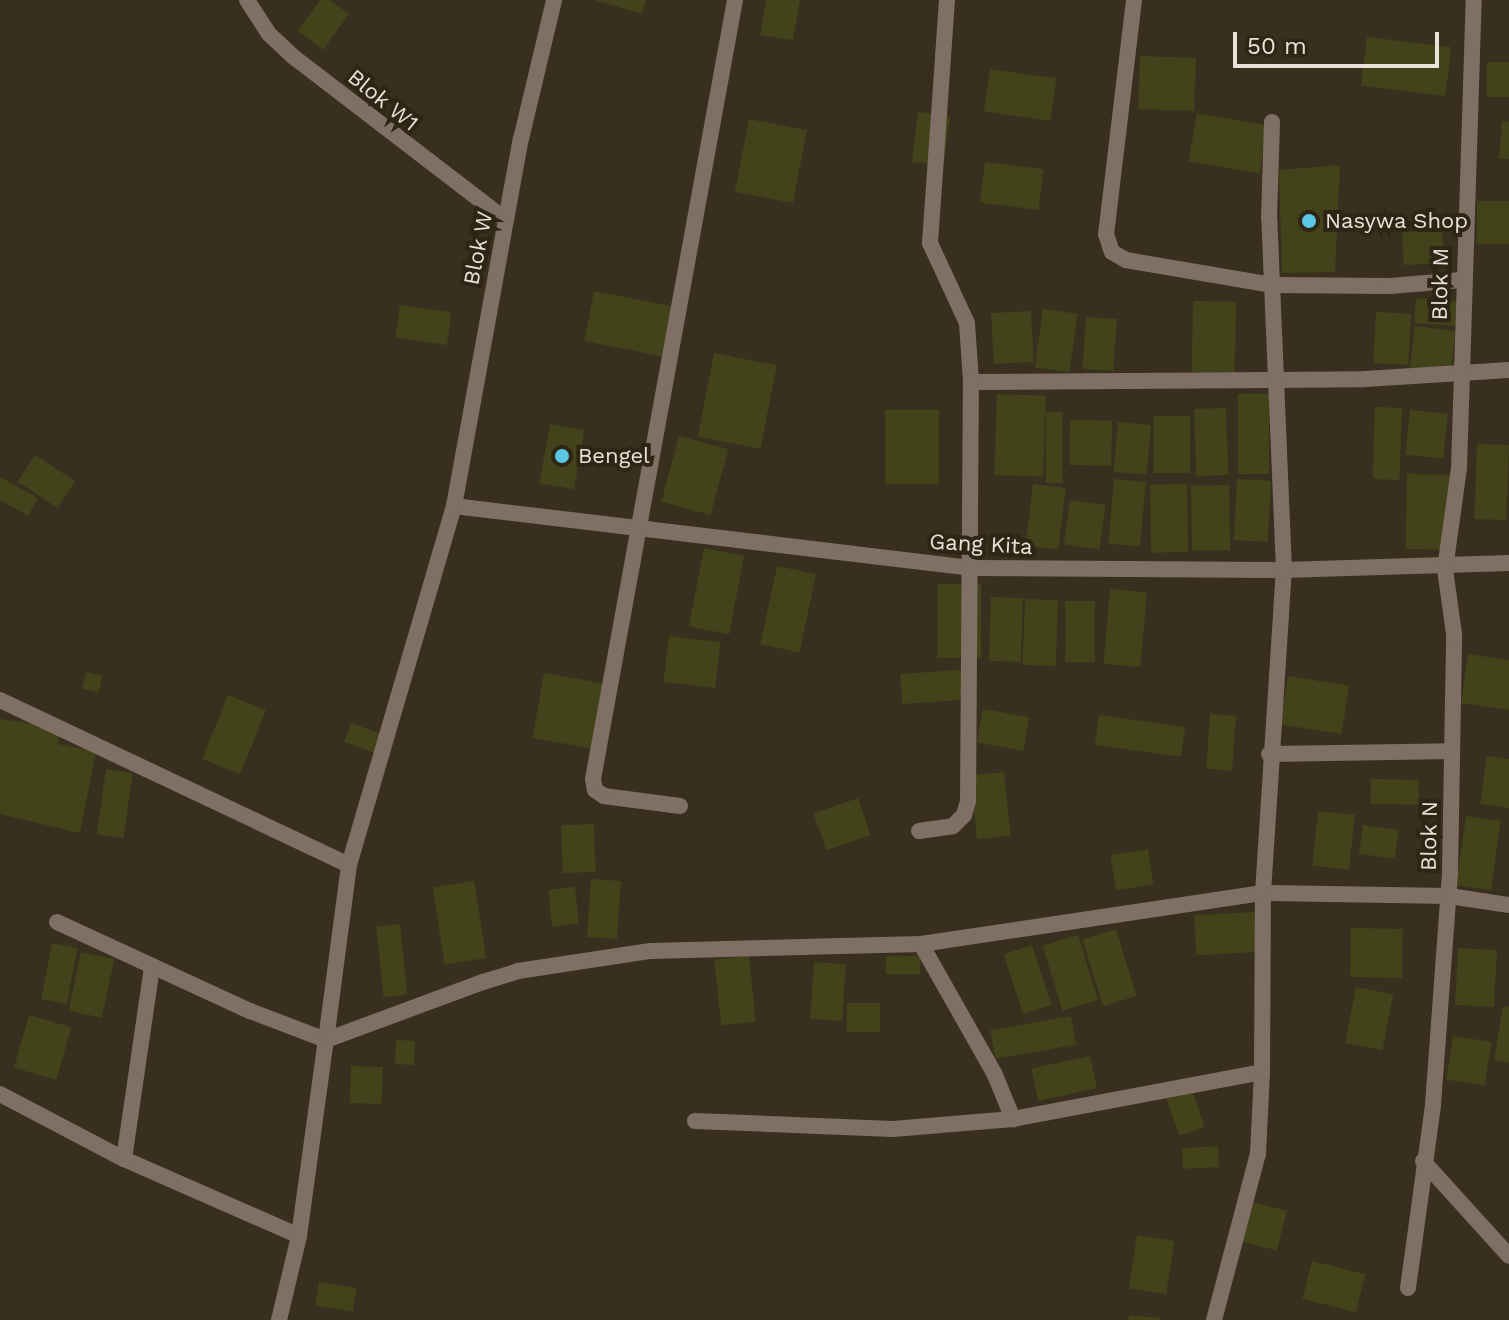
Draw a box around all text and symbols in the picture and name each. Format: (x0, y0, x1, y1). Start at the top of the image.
scale bar (1237, 16, 1443, 66)
text: 50 m (1247, 32, 1307, 60)
street label: Blok W1 (342, 63, 424, 137)
street label: Blok W (458, 208, 498, 288)
place label: Nasywa Shop (1325, 208, 1469, 234)
marker: Nasywa Shop (1300, 212, 1318, 230)
street label: Blok M (1426, 247, 1454, 321)
place label: Bengel (578, 443, 650, 469)
marker: Bengel (553, 447, 571, 465)
street label: Gang Kita (929, 528, 1033, 560)
street label: Blok N (1415, 801, 1443, 871)

